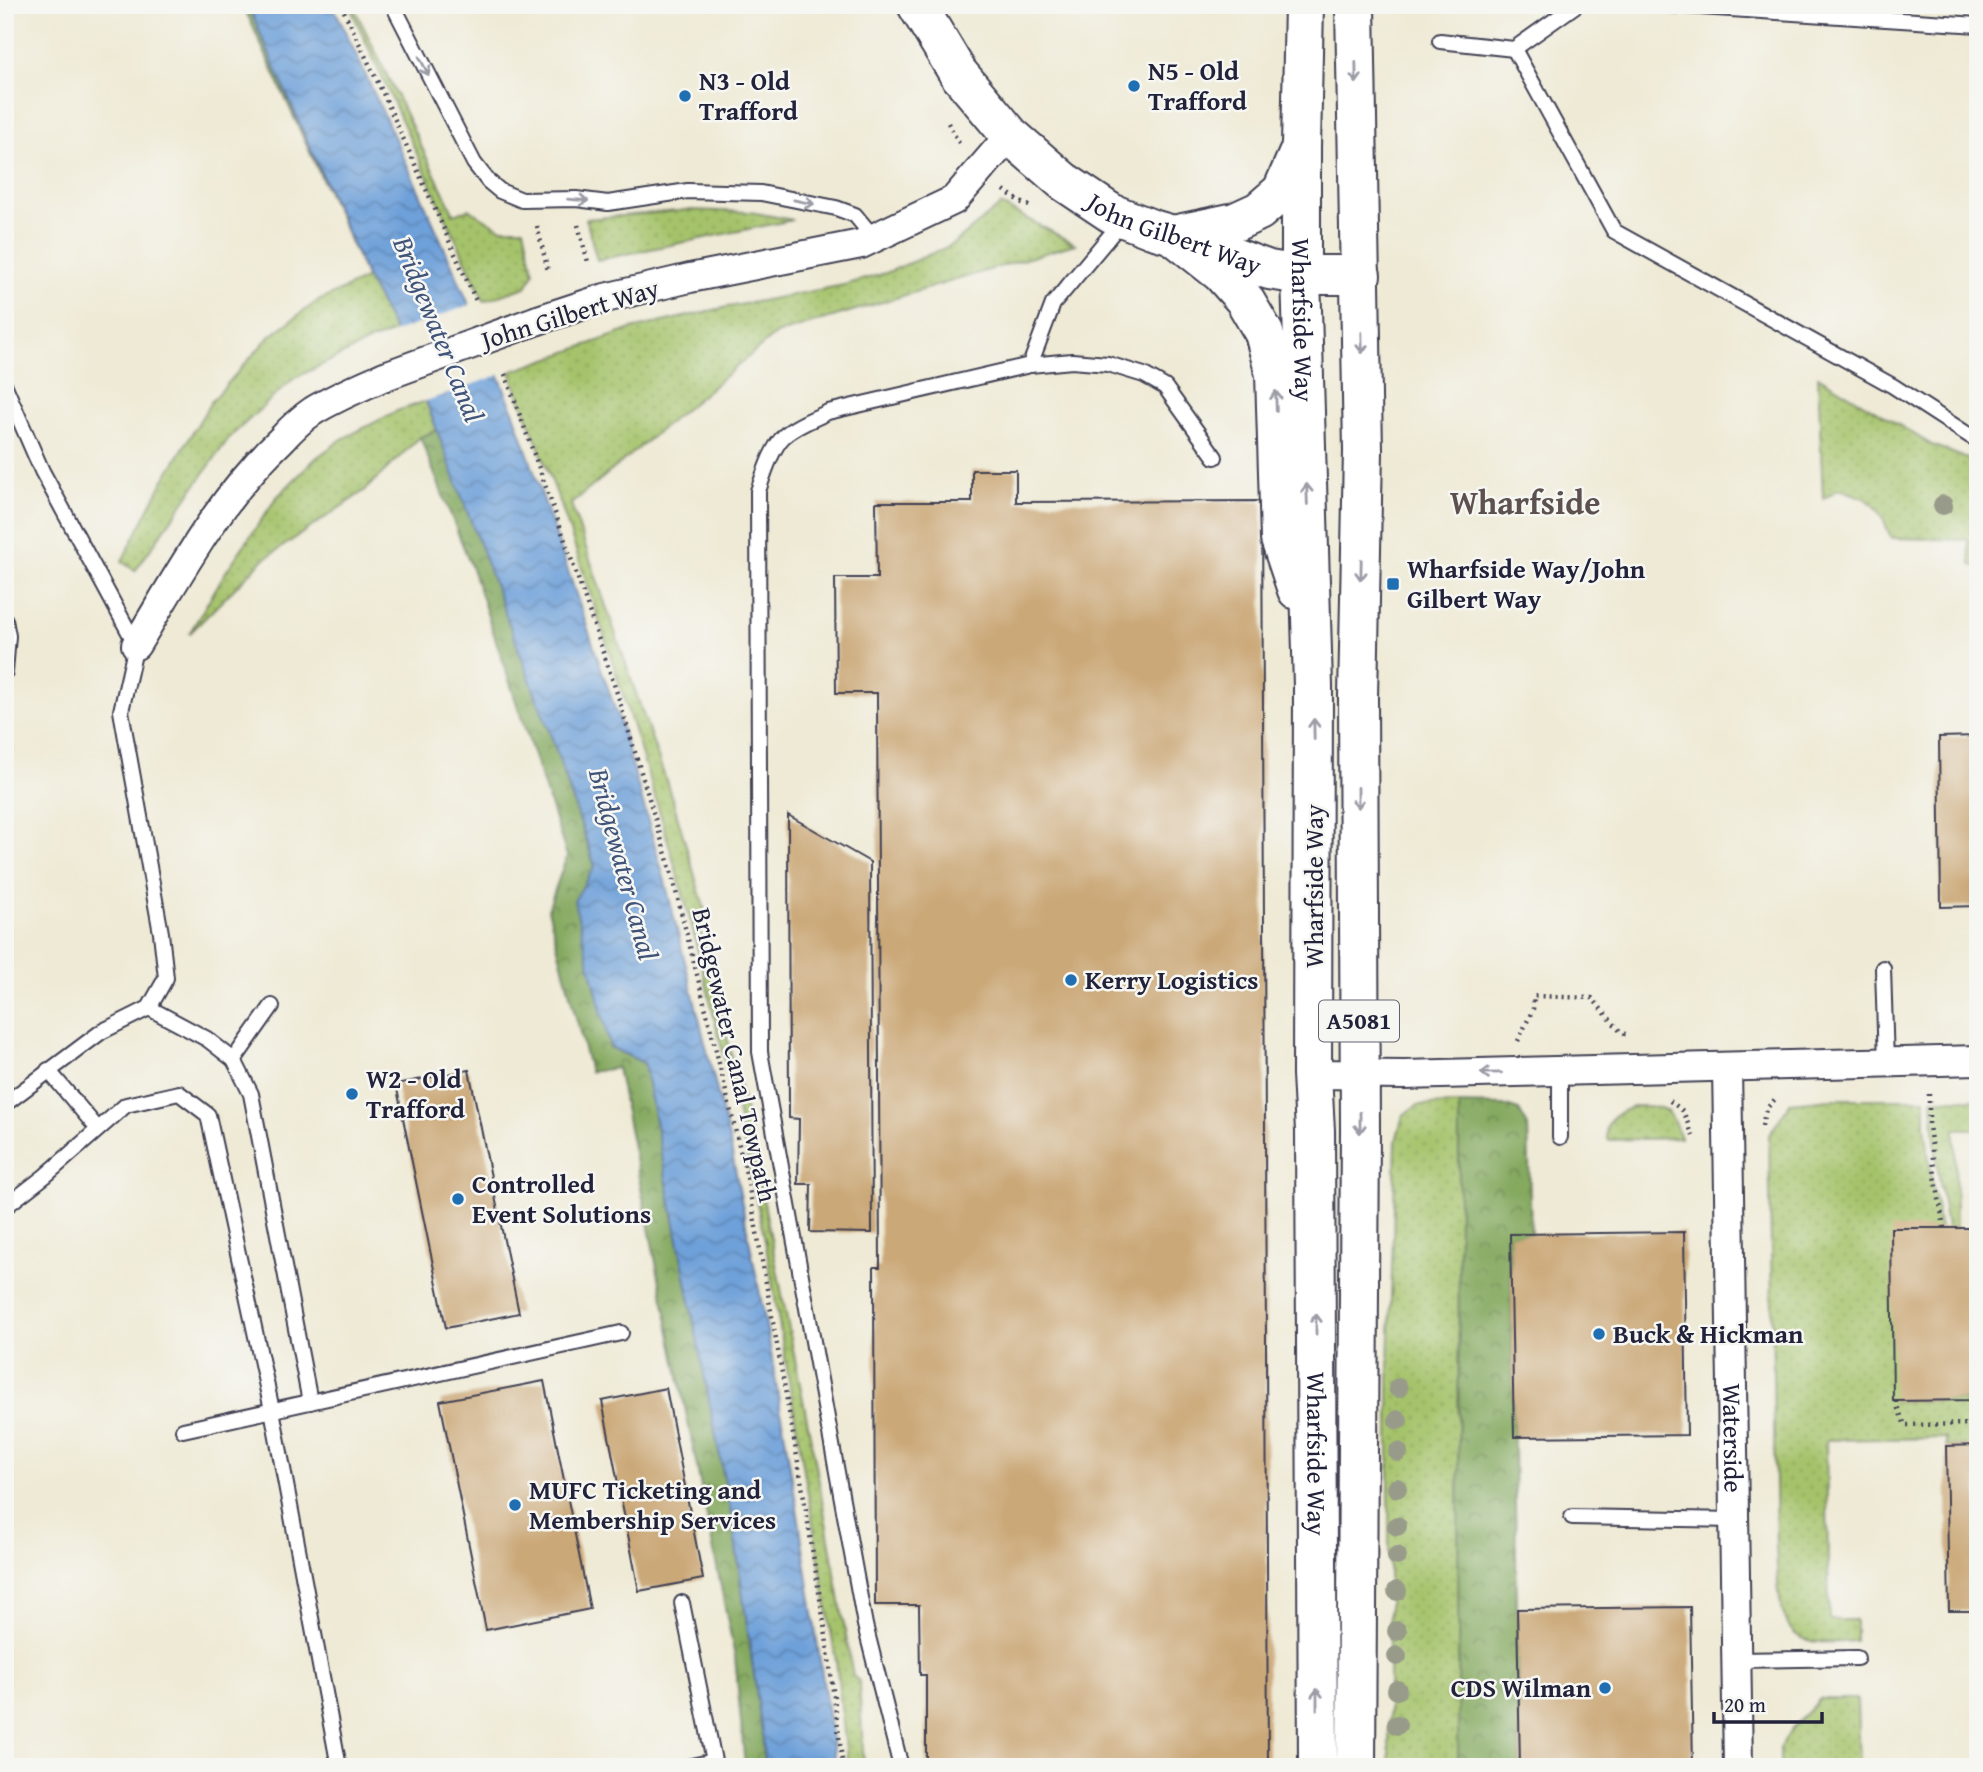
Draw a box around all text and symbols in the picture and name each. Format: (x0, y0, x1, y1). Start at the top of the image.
place label: N5 - Old Trafford (1148, 51, 1247, 120)
one-way arrow (417, 55, 431, 76)
place label: N3 - Old Trafford (699, 61, 798, 130)
one-way arrow (1350, 62, 1363, 85)
marker: N5 - Old Trafford (1126, 78, 1142, 94)
marker: N3 - Old Trafford (677, 88, 693, 104)
street label: John Gilbert Way (1077, 181, 1267, 285)
one-way arrow (566, 194, 589, 207)
one-way arrow (792, 195, 815, 209)
water label: Bridgewater Canal (383, 229, 495, 428)
street label: Wharfside Way (1282, 238, 1325, 402)
street label: John Gilbert Way (473, 268, 664, 360)
one-way arrow (1355, 331, 1369, 354)
one-way arrow (1269, 389, 1282, 412)
district label: Wharfside (1450, 478, 1600, 526)
one-way arrow (1300, 483, 1314, 506)
place label: Wharfside Way/John Gilbert Way (1407, 549, 1646, 618)
one-way arrow (1354, 558, 1368, 581)
marker: Wharfside Way/John Gilbert Way (1385, 576, 1401, 592)
one-way arrow (1307, 718, 1321, 741)
water label: Bridgewater Canal (579, 762, 670, 964)
one-way arrow (1351, 786, 1365, 809)
street label: Wharfside Way (1294, 804, 1333, 968)
street label: Bridgewater Canal Towpath (683, 904, 788, 1206)
place label: Kerry Logistics (1085, 960, 1259, 999)
marker: Kerry Logistics (1063, 972, 1079, 988)
road number: A5081 (1319, 1001, 1399, 1042)
place label: W2 - Old Trafford (366, 1059, 465, 1128)
one-way arrow (1480, 1066, 1503, 1080)
marker: W2 - Old Trafford (344, 1086, 360, 1102)
one-way arrow (1353, 1111, 1367, 1134)
place label: Controlled Event Solutions (472, 1164, 651, 1233)
marker: Controlled Event Solutions (450, 1191, 466, 1207)
one-way arrow (1309, 1313, 1323, 1336)
place label: Buck & Hickman (1613, 1314, 1804, 1353)
marker: Buck & Hickman (1591, 1326, 1607, 1342)
street label: Wharfside Way (1297, 1372, 1337, 1536)
street label: Waterside (1713, 1383, 1754, 1493)
place label: MUFC Ticketing and Membership Services (529, 1470, 776, 1539)
marker: MUFC Ticketing and Membership Services (507, 1497, 523, 1513)
place label: CDS Wilman (1451, 1668, 1592, 1707)
marker: CDS Wilman (1597, 1680, 1613, 1696)
scale bar (1714, 1681, 1822, 1725)
one-way arrow (1310, 1687, 1324, 1710)
text: 20 m (1724, 1689, 1766, 1720)

